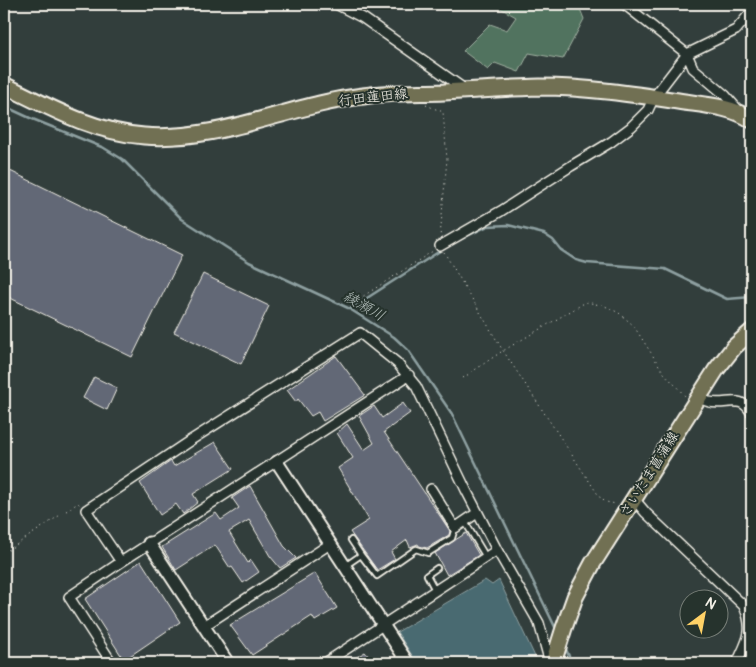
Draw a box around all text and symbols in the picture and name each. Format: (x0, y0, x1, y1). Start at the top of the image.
street label: 行田蓮田線 (337, 85, 409, 109)
water label: 綾瀬川 (340, 287, 388, 325)
street label: さいたま菖蒲線 (616, 428, 682, 520)
north arrow (678, 590, 728, 640)
text: N (702, 594, 719, 613)

